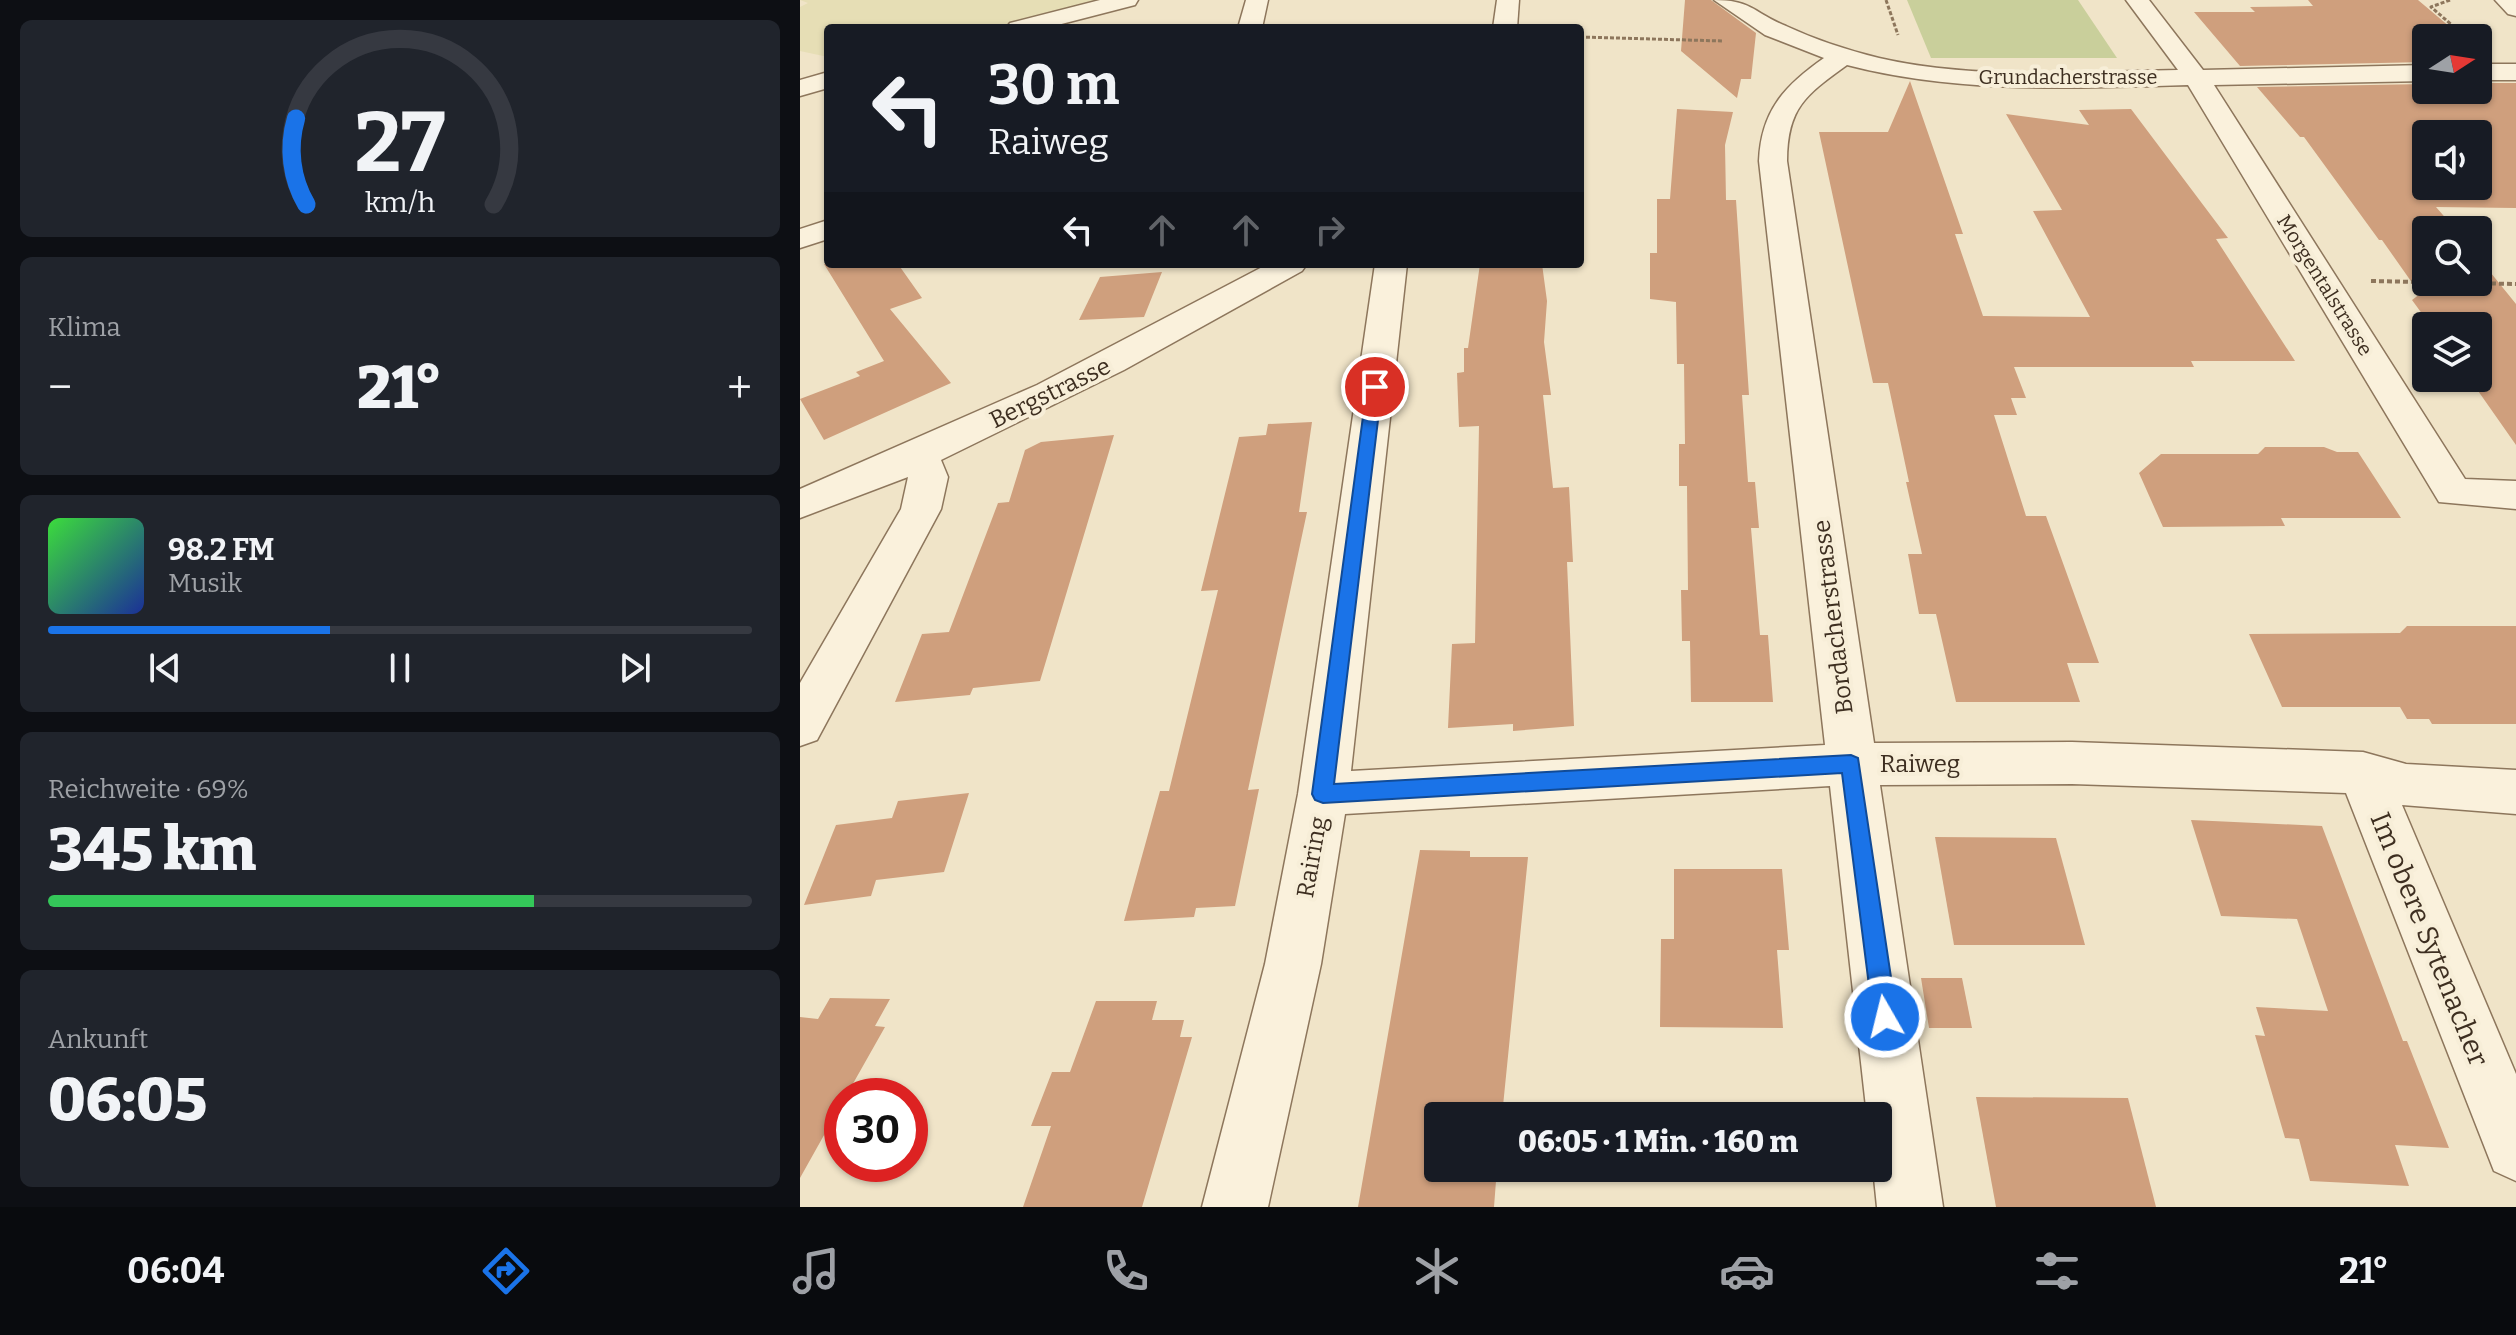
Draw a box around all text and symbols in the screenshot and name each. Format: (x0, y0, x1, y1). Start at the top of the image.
north arrow (2412, 24, 2492, 104)
map controls (2412, 24, 2492, 392)
text: 30 m (988, 52, 1119, 119)
icon: left (856, 56, 960, 160)
street label: Grundacherstrasse (1979, 65, 2157, 89)
text: 27 (354, 92, 446, 192)
text: Raiweg (988, 120, 1109, 164)
button: sound (2412, 120, 2492, 200)
text: km/h (365, 185, 436, 220)
icon: left (1056, 208, 1100, 252)
icon: ahead (1140, 208, 1184, 252)
icon: ahead (1224, 208, 1268, 252)
icon: right (1308, 208, 1352, 252)
street label: Morgentalstrasse (2272, 210, 2378, 360)
button: search (2412, 216, 2492, 296)
text: Klima (48, 312, 121, 343)
button: layers (2412, 312, 2492, 392)
text: 21° (357, 352, 442, 424)
street label: Bergstrasse (985, 352, 1115, 434)
pin (1341, 353, 1409, 421)
text: − (48, 361, 72, 414)
text: + (727, 361, 752, 414)
icon: arrive (1353, 365, 1397, 409)
street label: Bordacherstrasse (1807, 518, 1859, 716)
text: 98.2 FM (168, 532, 275, 568)
text: Musik (168, 568, 242, 599)
icon: previous (143, 646, 187, 690)
icon: pause (378, 646, 422, 690)
icon: next (613, 646, 657, 690)
street label: Raiweg (1880, 750, 1960, 778)
text: Reichweite · 69% (48, 774, 249, 805)
street label: Im obere Sytenacher (2364, 808, 2495, 1071)
text: 345 km (48, 814, 256, 886)
street label: Rairing (1291, 814, 1333, 900)
position arrow (1843, 975, 1927, 1059)
text: Ankunft (48, 1024, 148, 1055)
text: 06:05 (48, 1064, 207, 1136)
speed limit sign: 30 (824, 1078, 928, 1182)
text: 06:05 · 1 Min. · 160 m (1518, 1124, 1798, 1160)
icon: directions (478, 1243, 534, 1299)
icon: music (788, 1243, 844, 1299)
icon: phone (1098, 1243, 1154, 1299)
icon: climate (1409, 1243, 1465, 1299)
icon: car (1719, 1243, 1775, 1299)
icon: filters (2029, 1243, 2085, 1299)
text: 06:04 (127, 1249, 224, 1293)
text: 21° (2339, 1249, 2389, 1293)

